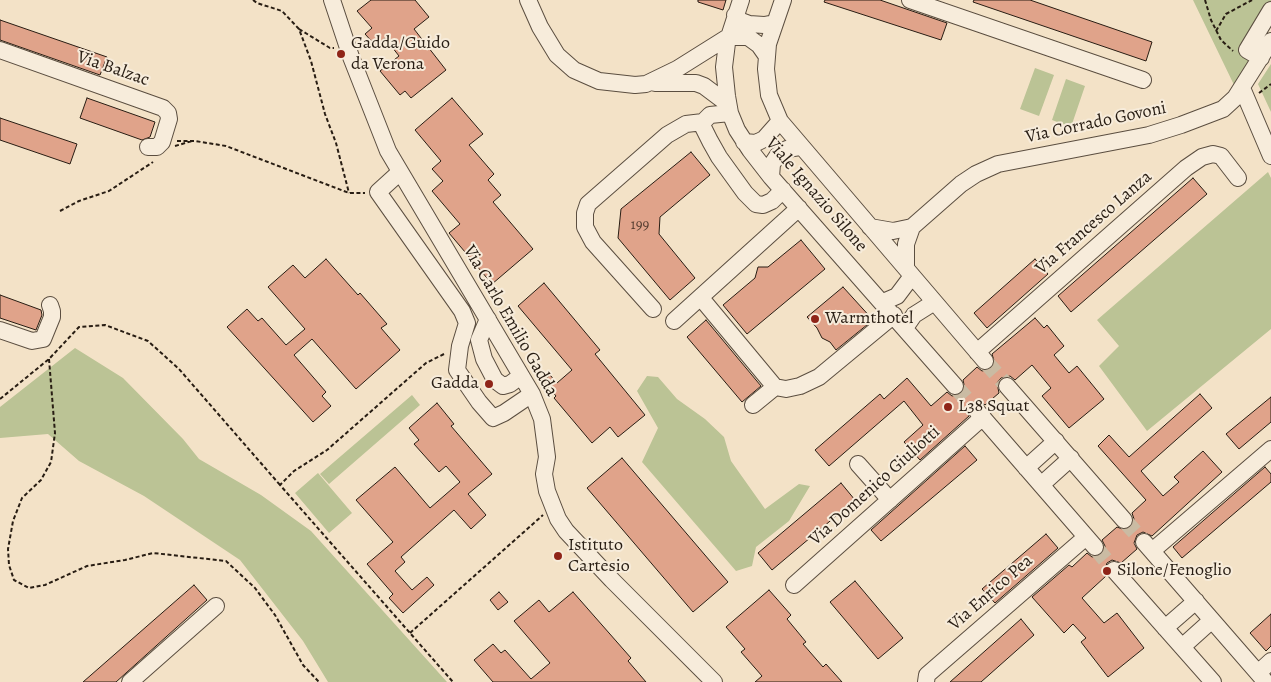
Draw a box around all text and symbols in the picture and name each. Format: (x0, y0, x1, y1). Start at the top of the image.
place label: Gadda/Guido da Verona (351, 33, 450, 76)
street label: Via Balzac (74, 47, 152, 91)
marker: Gadda/Guido da Verona (335, 48, 347, 60)
street label: Via Corrado Govoni (1024, 98, 1168, 148)
street label: Viale Ignazio Silone (760, 133, 872, 257)
street label: Via Francesco Lanza (1031, 166, 1157, 280)
house number: 199 (631, 216, 649, 234)
street label: Via Carlo Emilio Gadda (458, 242, 562, 400)
place label: Warmthotel (825, 308, 914, 330)
marker: Warmthotel (809, 313, 821, 325)
place label: Gadda (431, 373, 479, 395)
marker: Gadda (483, 378, 495, 390)
place label: L38 Squat (958, 396, 1029, 418)
marker: L38 Squat (942, 401, 954, 413)
street label: Via Domenico Giuliotti (805, 422, 945, 550)
place label: Istituto Cartesio (568, 535, 630, 578)
marker: Istituto Cartesio (552, 550, 564, 562)
street label: Via Enrico Pea (944, 551, 1038, 635)
place label: Silone/Fenoglio (1117, 560, 1231, 582)
marker: Silone/Fenoglio (1101, 565, 1113, 577)

